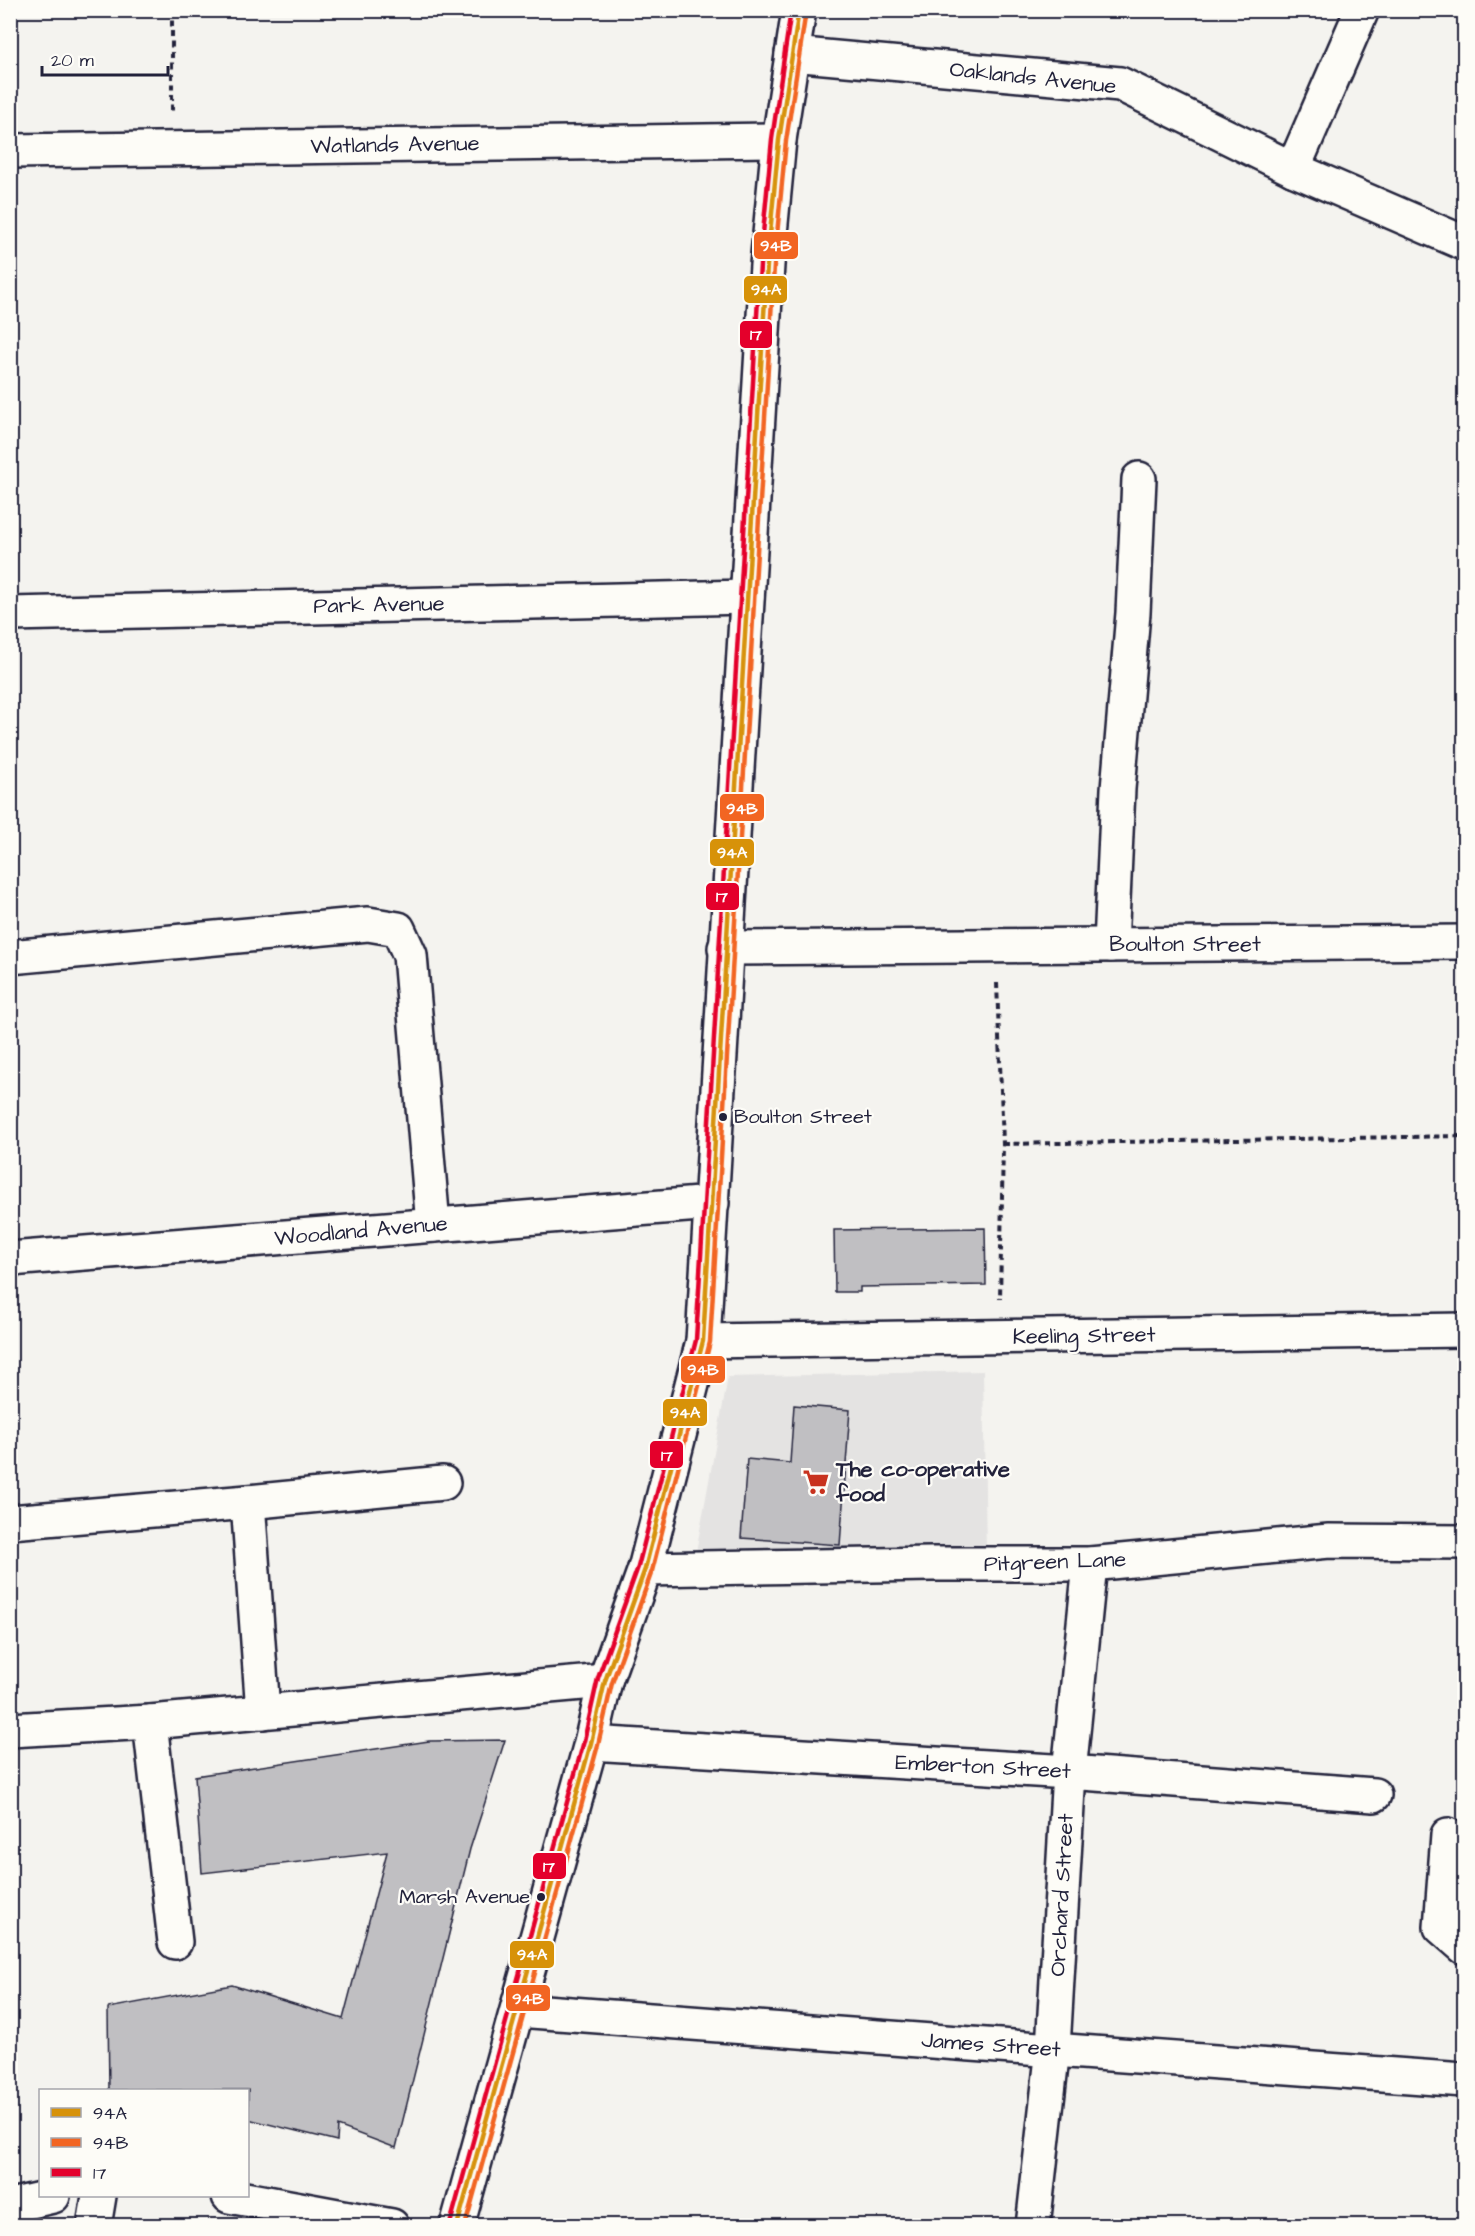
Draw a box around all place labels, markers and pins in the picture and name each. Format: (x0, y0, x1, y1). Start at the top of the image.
place label: Boulton Street (734, 1103, 872, 1131)
marker: Boulton Street (717, 1111, 729, 1123)
place label: The co-operative food (835, 1454, 1010, 1510)
supermarket icon: The co-operative food (801, 1467, 831, 1497)
place label: Marsh Avenue (399, 1883, 530, 1911)
marker: Marsh Avenue (535, 1891, 547, 1903)

